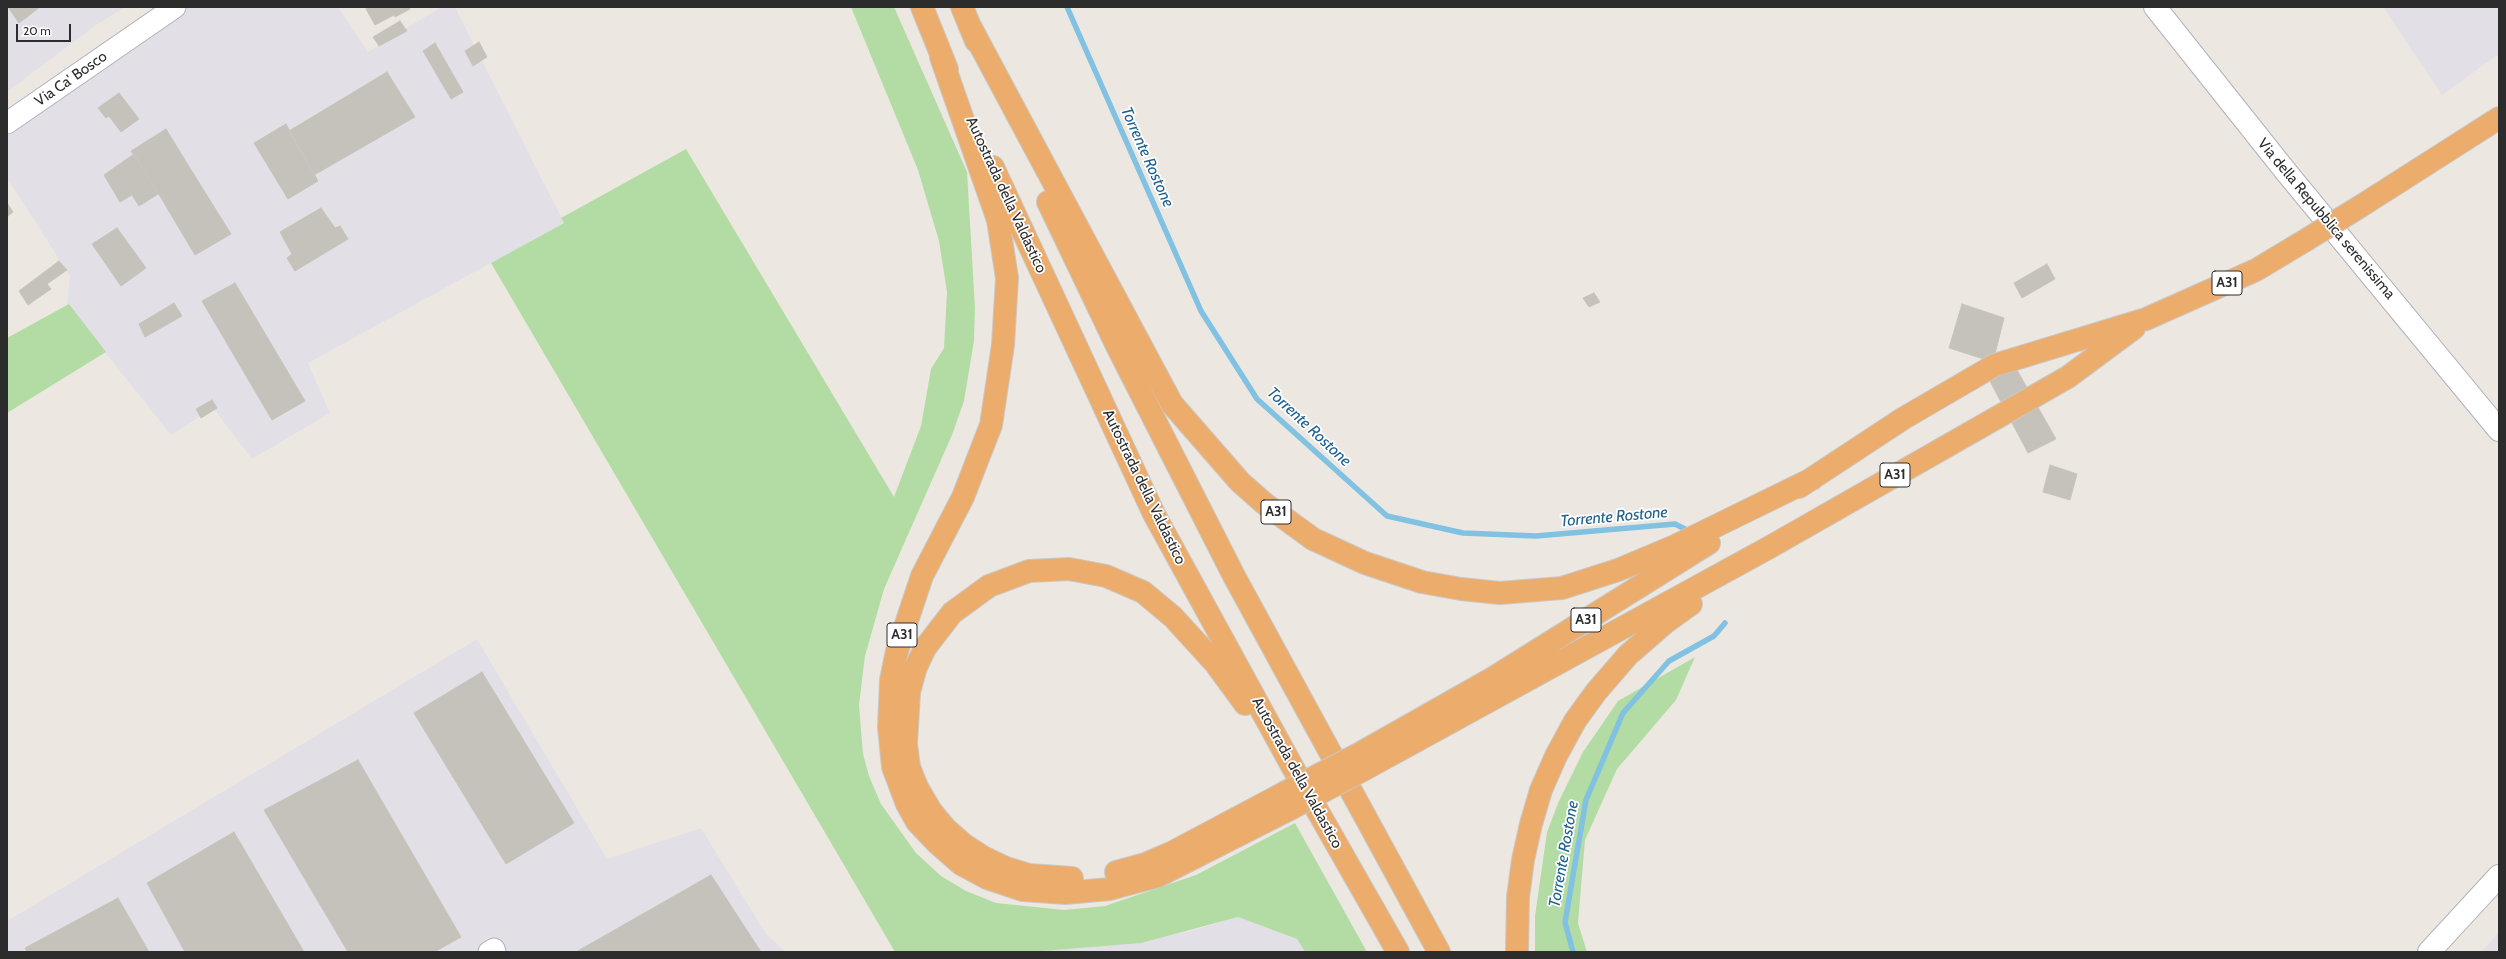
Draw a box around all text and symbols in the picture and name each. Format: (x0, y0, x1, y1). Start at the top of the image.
scale bar (18, 16, 73, 42)
text: 20 m (23, 23, 51, 38)
street label: Via Ca' Bosco (31, 48, 111, 110)
water label: Torrente Rostone (1116, 104, 1178, 210)
street label: Autostrada della Valdastico (962, 114, 1050, 276)
street label: Via della Repubblica serenissima (2253, 135, 2399, 303)
road number: A31 (2212, 271, 2242, 295)
water label: Torrente Rostone (1263, 383, 1355, 471)
street label: Autostrada della Valdastico (1099, 407, 1189, 567)
road number: A31 (1880, 463, 1910, 487)
road number: A31 (1261, 500, 1291, 524)
water label: Torrente Rostone (1559, 503, 1669, 531)
road number: A31 (1571, 608, 1601, 632)
road number: A31 (887, 623, 917, 647)
street label: Autostrada della Valdastico (1248, 694, 1346, 852)
water label: Torrente Rostone (1545, 799, 1583, 909)

